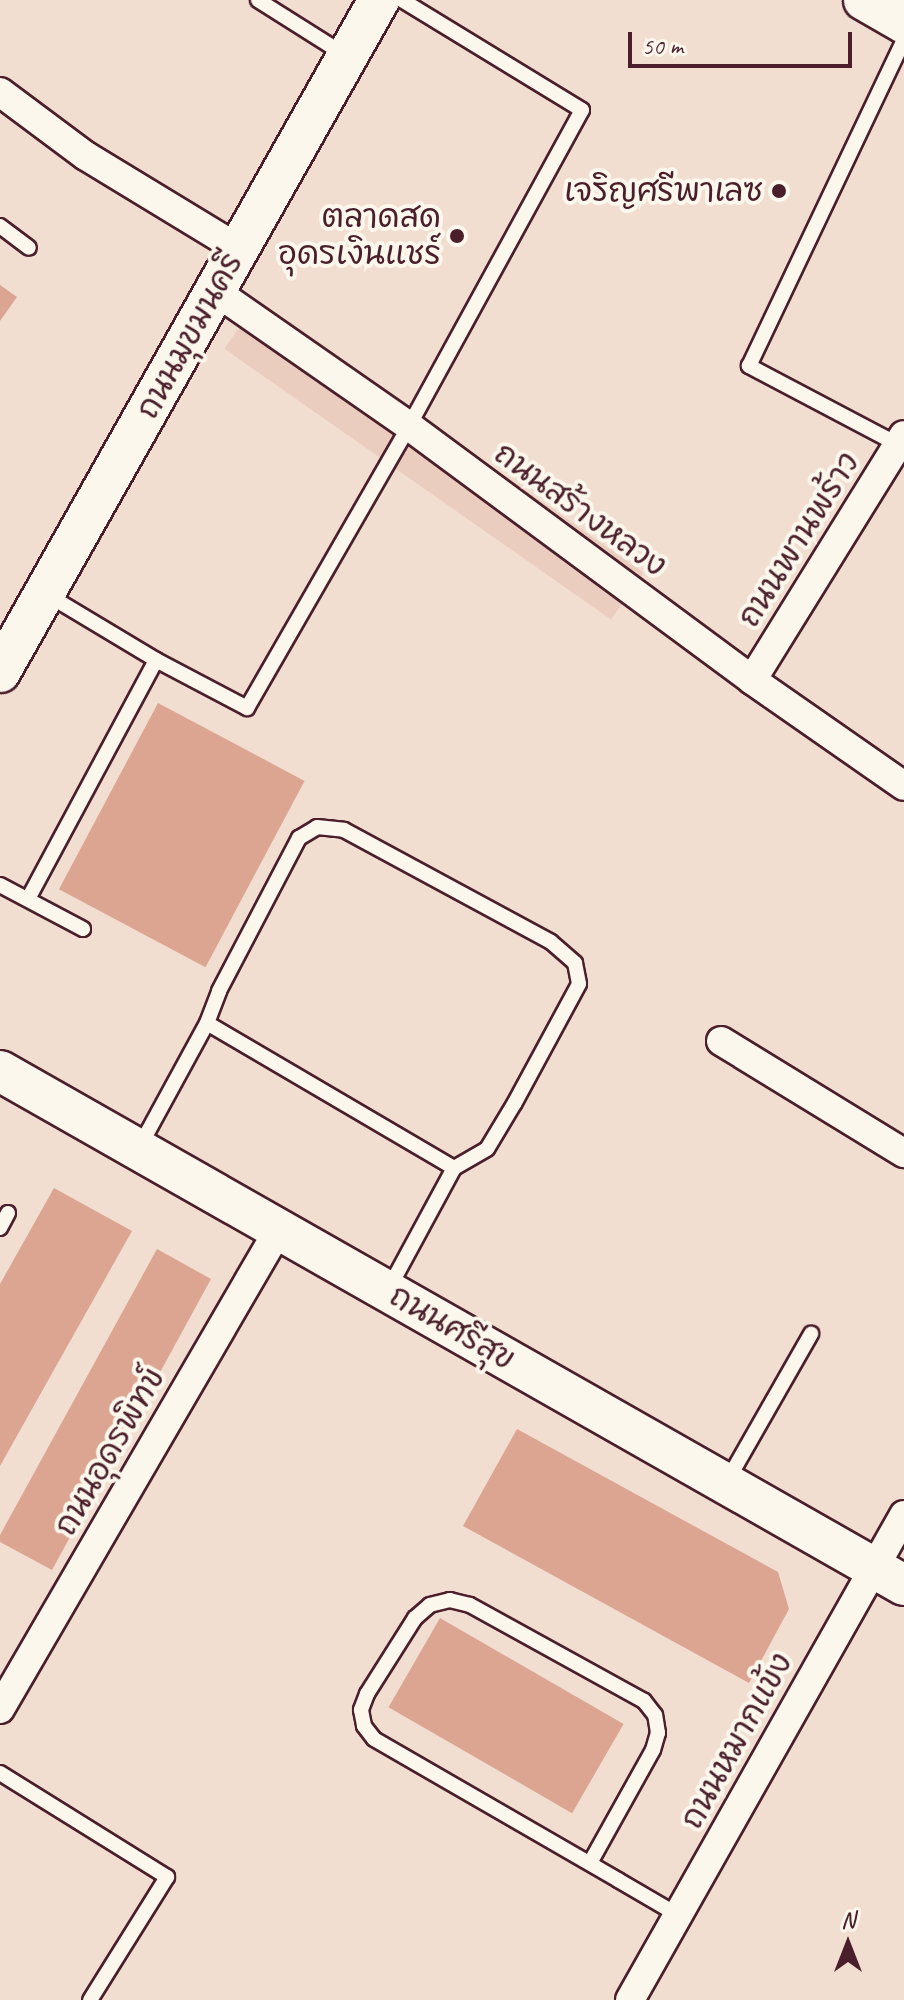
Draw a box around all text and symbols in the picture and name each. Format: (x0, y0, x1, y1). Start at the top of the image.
scale bar (632, 16, 856, 66)
text: 50 m (642, 31, 683, 61)
place label: เจริญศรีพาเลซ (564, 172, 763, 210)
marker: เจริญศรีพาเลซ (770, 182, 788, 200)
place label: ตลาดสด อุดรเงินแชร์ (278, 199, 441, 274)
marker: ตลาดสด อุดรเงินแชร์ (448, 227, 466, 245)
street label: ถนนมุขมนครี (129, 246, 251, 426)
street label: ถนนสร้างหลวง (486, 435, 674, 585)
street label: ถนนพานพร้าว (730, 446, 868, 634)
street label: ถนนศรีสุข (382, 1277, 522, 1379)
street label: ถนนอุดรพิทข์ (47, 1361, 173, 1543)
street label: ถนนหมากแข้ง (673, 1646, 801, 1836)
north arrow (808, 1904, 888, 1984)
text: N (841, 1906, 855, 1934)

